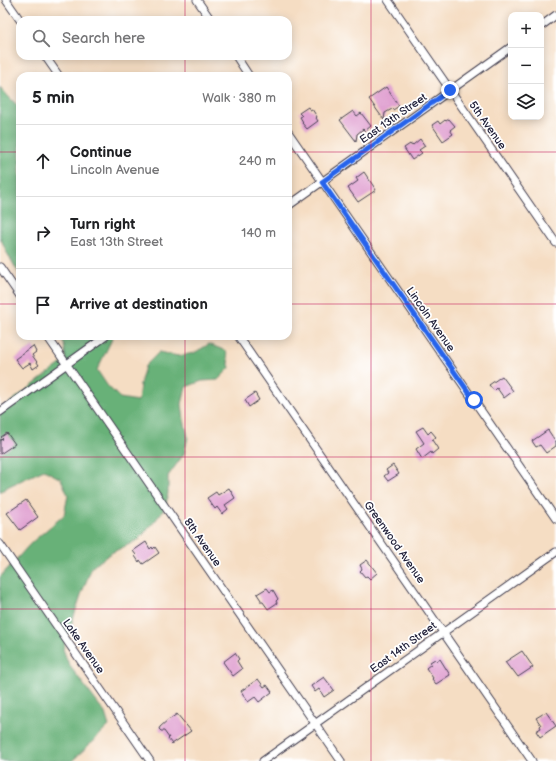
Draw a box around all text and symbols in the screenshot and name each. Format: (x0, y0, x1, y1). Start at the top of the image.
map controls (508, 12, 544, 120)
button: + (508, 12, 544, 48)
search box (16, 16, 292, 60)
icon: search (30, 27, 52, 49)
text: Search here (62, 29, 145, 48)
button: − (508, 48, 544, 84)
route end (441, 81, 459, 99)
button: layers (508, 84, 544, 120)
text: 5 min (32, 88, 75, 108)
text: Walk · 380 m (202, 90, 276, 106)
street label: East 13th Street (357, 90, 430, 146)
street label: 5th Avenue (466, 99, 509, 152)
text: Continue (70, 143, 132, 162)
icon: ahead (32, 150, 54, 172)
text: 240 m (239, 153, 276, 169)
text: Lincoln Avenue (70, 162, 160, 178)
text: Turn right (70, 215, 135, 234)
icon: right (32, 222, 54, 244)
text: 140 m (241, 225, 276, 241)
text: East 13th Street (70, 234, 163, 250)
street label: Lincoln Avenue (404, 285, 458, 354)
icon: arrive (32, 294, 54, 316)
text: Arrive at destination (70, 295, 208, 314)
route start (465, 391, 483, 409)
street label: Greenwood Avenue (361, 499, 428, 586)
street label: 8th Avenue (181, 516, 224, 569)
street label: Lake Avenue (60, 616, 107, 677)
street label: East 14th Street (368, 619, 439, 676)

